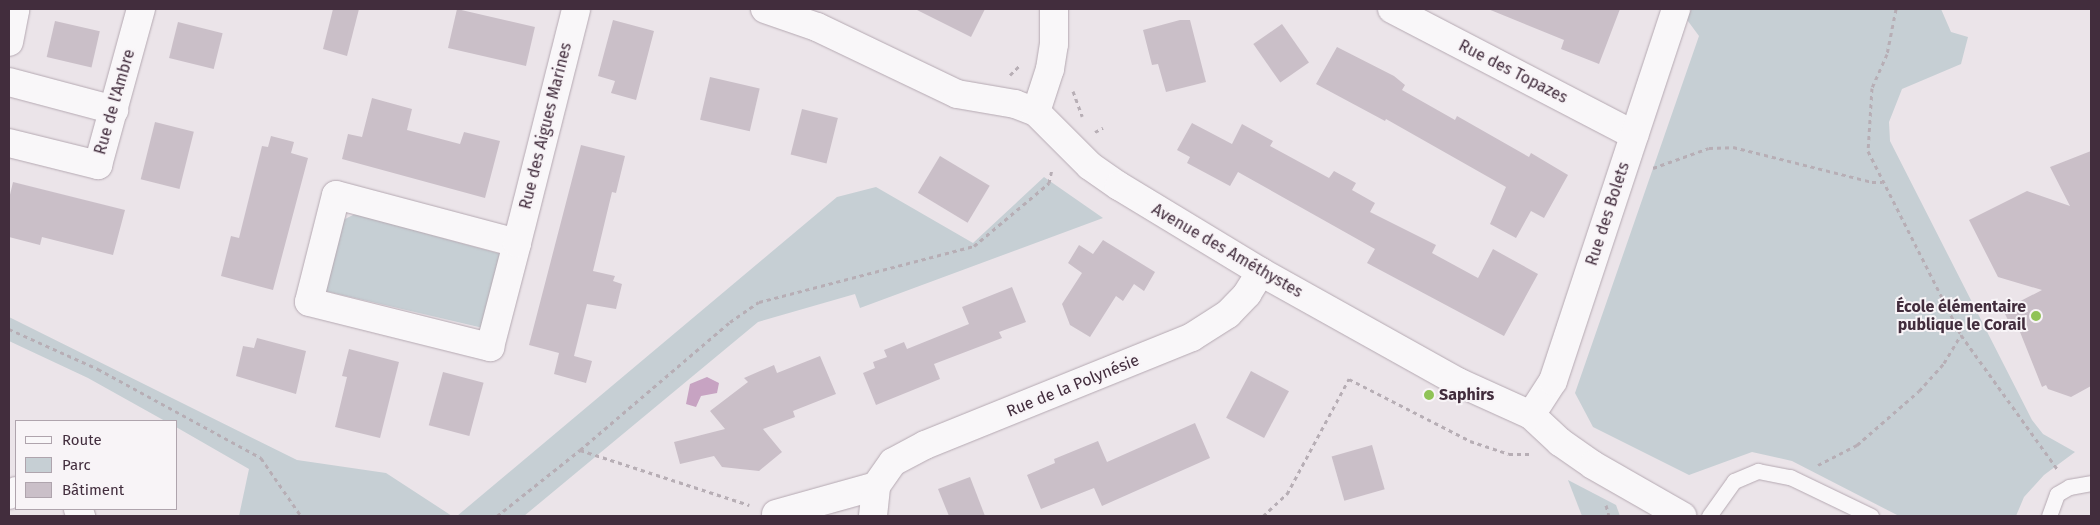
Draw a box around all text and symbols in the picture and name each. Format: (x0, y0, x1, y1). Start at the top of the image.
street label: Rue des Topazes (1455, 36, 1571, 108)
street label: Rue des Aigues Marines (516, 41, 576, 211)
street label: Rue de l'Ambre (91, 47, 139, 157)
street label: Rue des Bolets (1582, 160, 1634, 268)
street label: Avenue des Améthystes (1148, 200, 1306, 302)
place label: École élémentaire publique le Corail (1896, 297, 2026, 335)
marker: École élémentaire publique le Corail (2030, 310, 2042, 322)
street label: Rue de la Polynésie (1004, 351, 1142, 421)
place label: Saphirs (1439, 385, 1494, 405)
marker: Saphirs (1423, 389, 1435, 401)
legend (15, 420, 178, 510)
text: Route (62, 431, 102, 449)
text: Parc (62, 456, 91, 474)
text: Bâtiment (62, 481, 124, 499)

